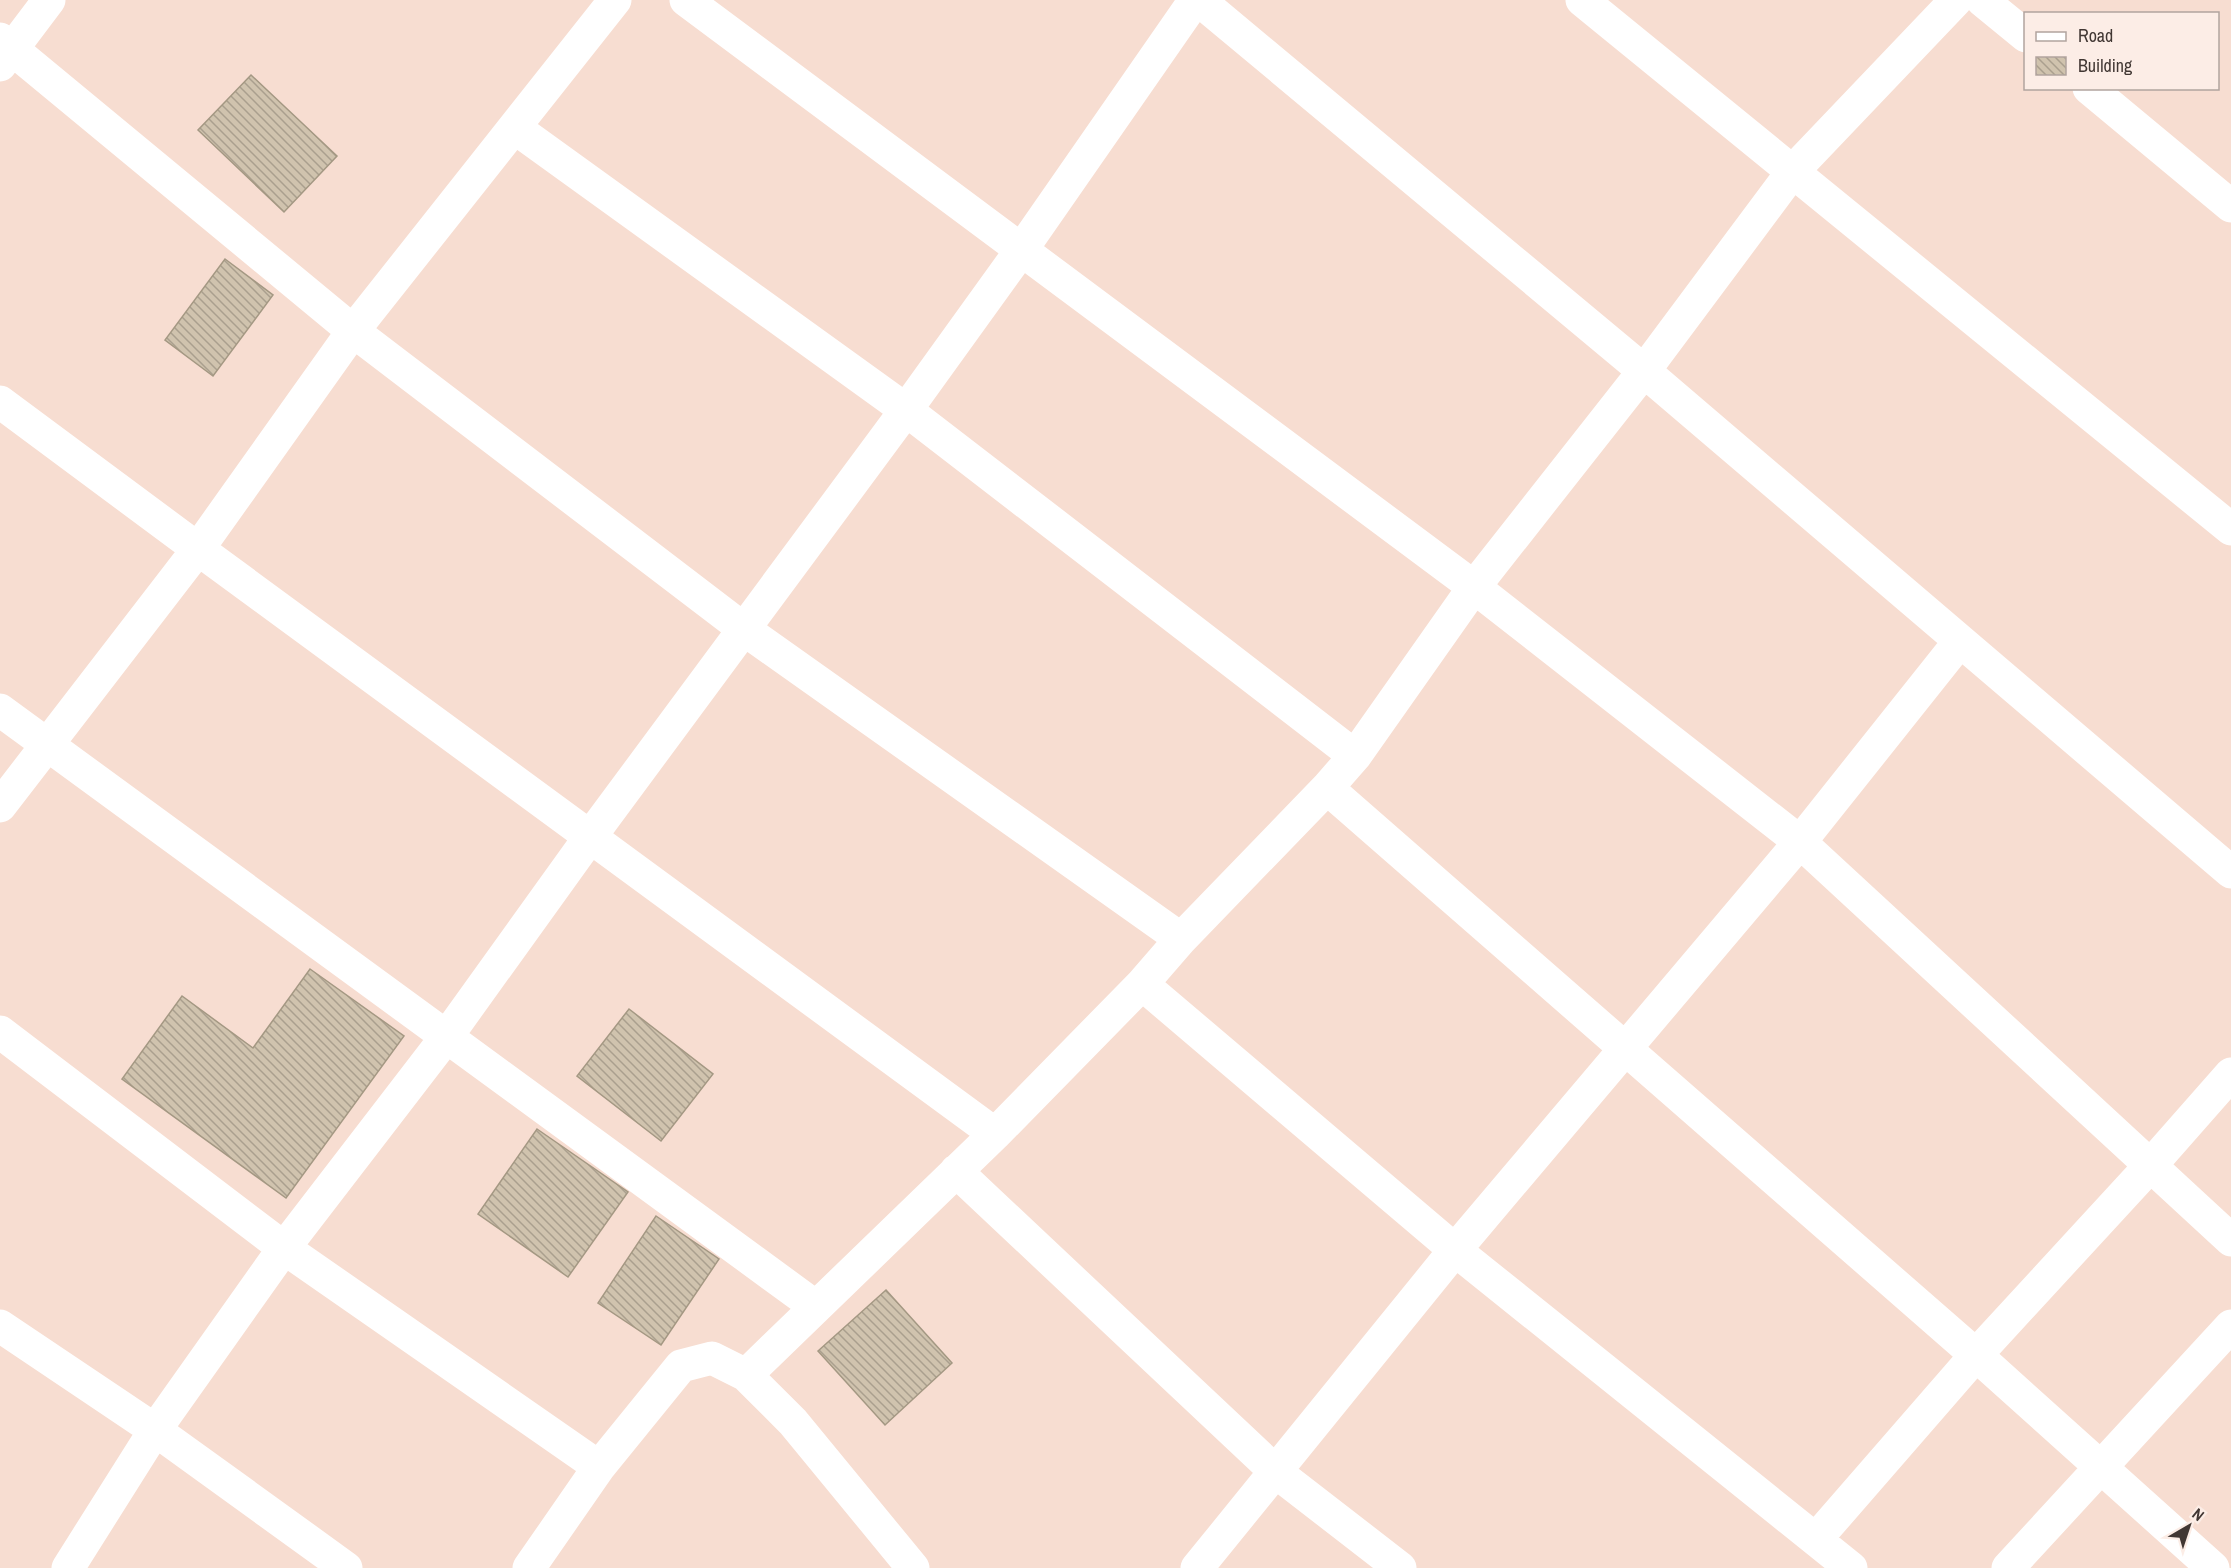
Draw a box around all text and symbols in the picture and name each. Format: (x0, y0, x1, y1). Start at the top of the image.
legend (2024, 12, 2219, 90)
text: Road (2078, 23, 2113, 48)
text: Building (2078, 53, 2133, 78)
north arrow (2159, 1496, 2219, 1556)
text: N (2188, 1503, 2209, 1526)

